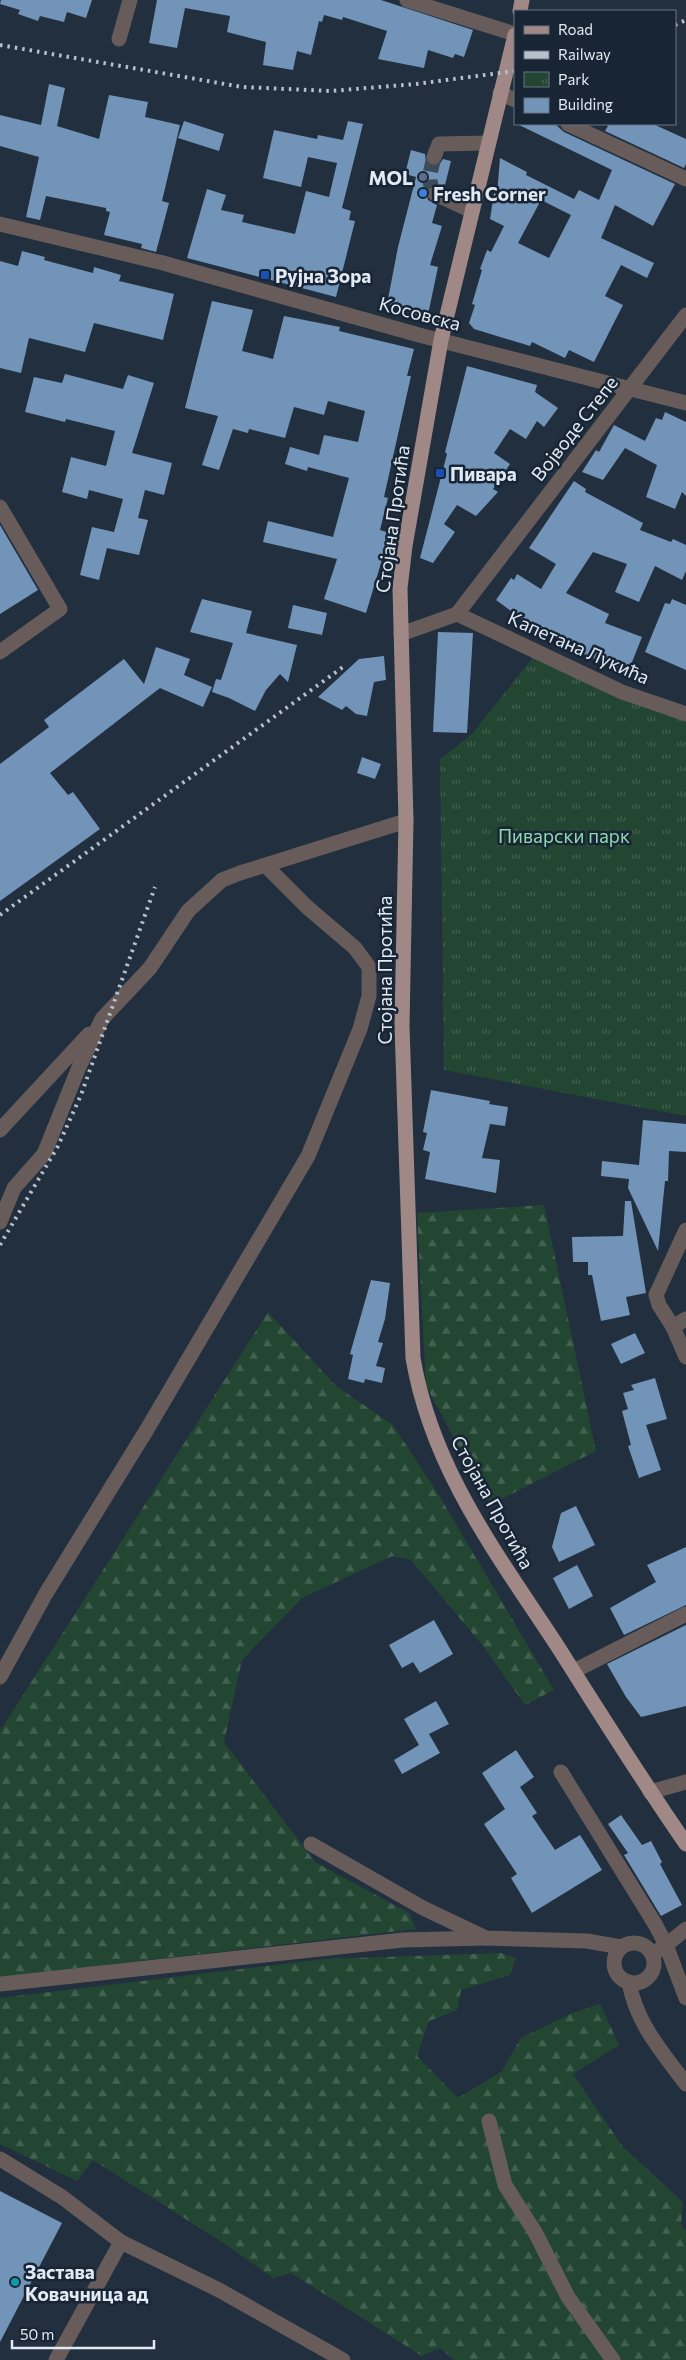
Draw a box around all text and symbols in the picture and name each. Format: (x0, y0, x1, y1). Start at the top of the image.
legend (514, 10, 676, 125)
text: Road (558, 20, 593, 38)
text: Railway (558, 45, 611, 63)
text: Park (558, 70, 589, 88)
text: Building (558, 95, 613, 113)
place label: MOL (369, 166, 413, 189)
marker: MOL (417, 171, 429, 183)
place label: Fresh Corner (433, 182, 546, 205)
marker: Fresh Corner (417, 187, 429, 199)
place label: Рујна Зора (275, 264, 371, 287)
marker: Рујна Зора (259, 269, 271, 281)
street label: Косовска (377, 291, 463, 335)
street label: Војводе Степе (526, 371, 622, 485)
street label: Стојана Протића (370, 444, 414, 594)
place label: Пивара (450, 462, 517, 485)
marker: Пивара (434, 467, 446, 479)
street label: Капетана Лукића (505, 605, 653, 689)
park label: Пиварски парк (498, 824, 630, 847)
street label: Стојана Протића (373, 896, 396, 1044)
street label: Стојана Протића (447, 1431, 539, 1573)
place label: Застава Ковачница ад (25, 2260, 149, 2305)
marker: Застава Ковачница ад (9, 2276, 21, 2288)
scale bar (12, 2318, 155, 2350)
text: 50 m (20, 2325, 54, 2343)

